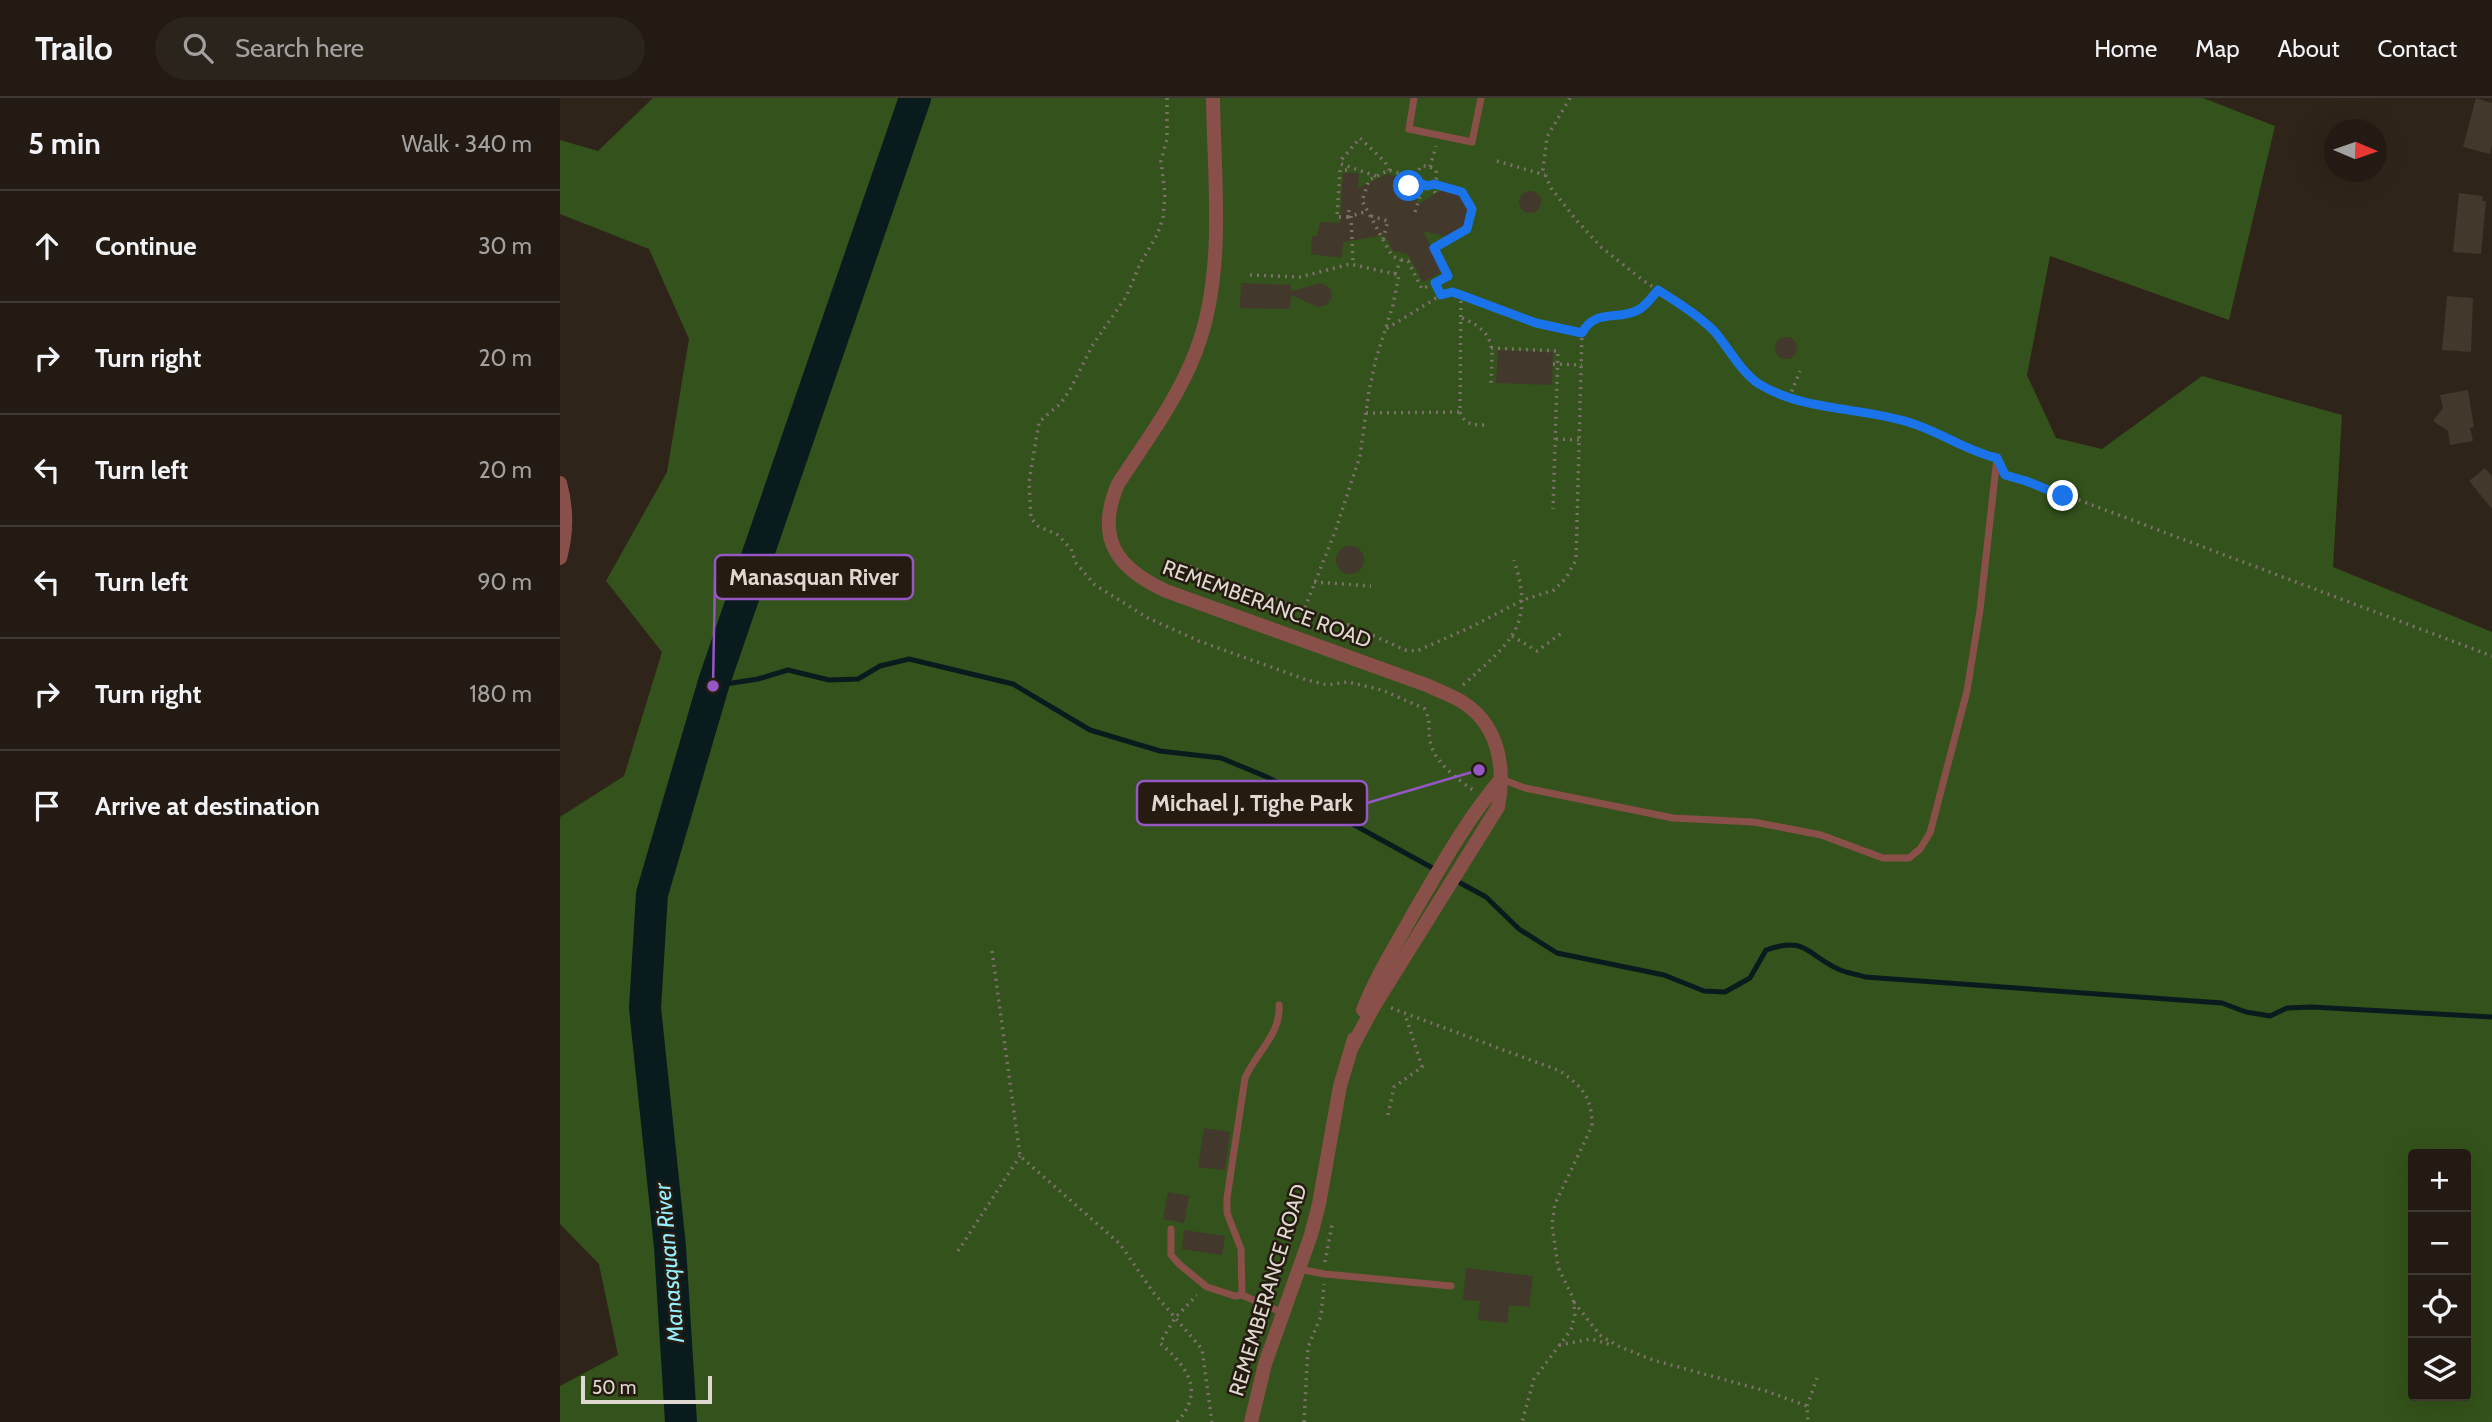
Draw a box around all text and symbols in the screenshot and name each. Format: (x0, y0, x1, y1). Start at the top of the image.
search box (155, 17, 645, 80)
text: Trailo (35, 28, 113, 68)
icon: search (179, 29, 217, 67)
text: Search here (235, 32, 364, 64)
text: Home (2094, 34, 2157, 63)
text: Map (2195, 34, 2240, 63)
text: About (2278, 34, 2340, 63)
text: Contact (2378, 34, 2457, 63)
north arrow (2324, 119, 2387, 182)
text: 5 min (28, 125, 101, 162)
text: Walk · 340 m (401, 130, 532, 158)
route start (1393, 170, 1424, 201)
icon: ahead (28, 227, 66, 265)
text: Continue (95, 230, 197, 262)
text: 30 m (478, 232, 532, 260)
icon: right (28, 339, 66, 377)
text: Turn right (95, 342, 201, 374)
text: 20 m (479, 344, 532, 372)
icon: left (28, 451, 66, 489)
text: Turn left (95, 454, 188, 486)
text: 20 m (479, 456, 532, 484)
route end (2047, 480, 2078, 511)
street label: REMEMBERANCE ROAD (1159, 554, 1375, 653)
callout: Manasquan River (715, 555, 913, 599)
icon: left (28, 563, 66, 601)
text: Manasquan River (729, 563, 899, 591)
text: Turn left (95, 566, 188, 598)
text: 90 m (478, 568, 532, 596)
icon: right (28, 675, 66, 713)
text: Turn right (95, 678, 201, 710)
text: 180 m (469, 680, 532, 708)
callout: Michael J. Tighe Park (1137, 781, 1367, 825)
icon: arrive (28, 787, 66, 825)
text: Michael J. Tighe Park (1151, 789, 1354, 817)
text: Arrive at destination (95, 790, 320, 822)
map controls (2408, 1149, 2471, 1401)
button: + (2408, 1149, 2471, 1212)
water label: Manasquan River (648, 1181, 690, 1345)
street label: REMEMBERANCE ROAD (1223, 1181, 1312, 1399)
button: − (2408, 1212, 2471, 1275)
button: locate (2408, 1275, 2471, 1338)
button: layers (2408, 1338, 2471, 1401)
scale bar (581, 1373, 712, 1405)
text: 50 m (592, 1376, 636, 1399)

